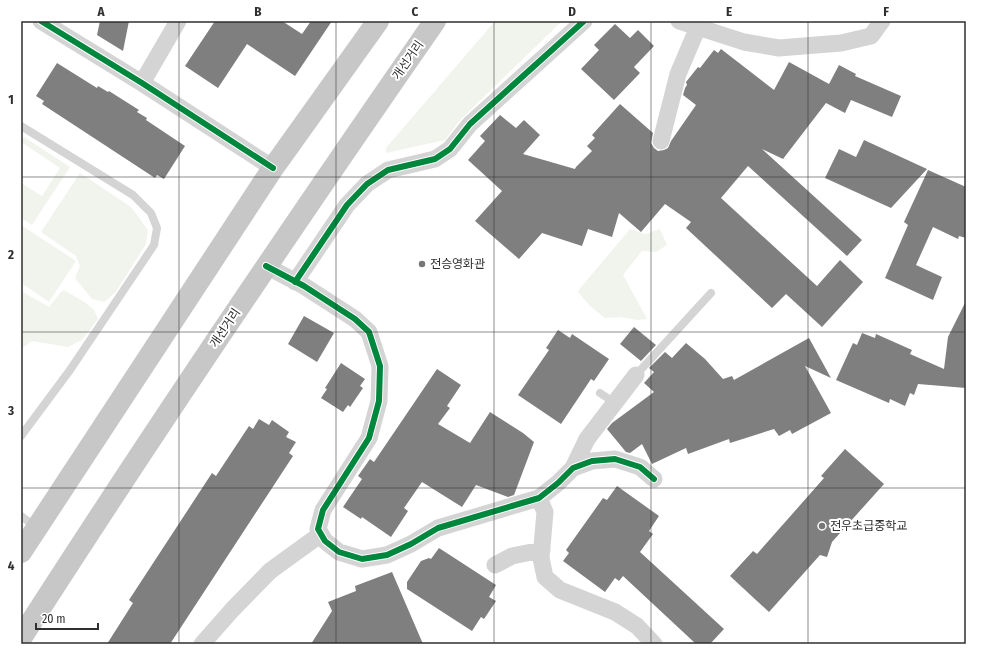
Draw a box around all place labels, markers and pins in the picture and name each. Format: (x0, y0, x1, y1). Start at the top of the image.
place label: 전승영화관 (430, 257, 485, 271)
marker: 전승영화관 (417, 259, 427, 269)
place label: 전우초급중학교 (830, 519, 907, 533)
marker: 전우초급중학교 (817, 521, 827, 531)

